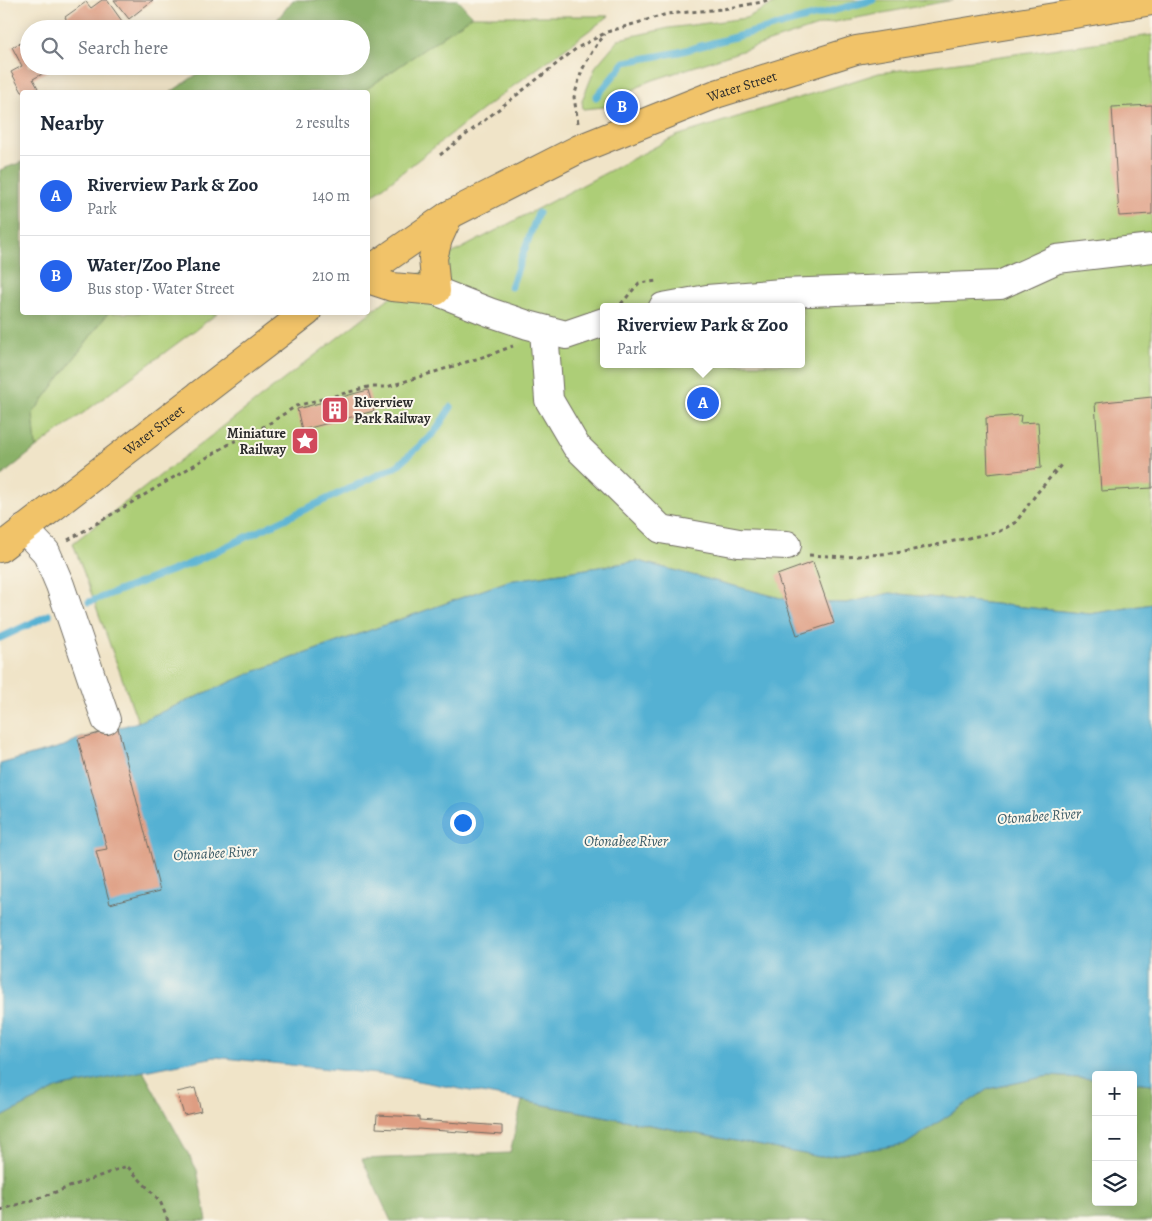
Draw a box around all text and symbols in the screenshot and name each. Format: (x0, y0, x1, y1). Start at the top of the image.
search box (20, 20, 370, 75)
icon: search (38, 34, 66, 62)
text: Search here (78, 35, 168, 61)
street label: Water Street (703, 66, 779, 107)
pin: B (606, 88, 638, 126)
text: Nearby (40, 109, 103, 137)
text: 2 results (295, 112, 350, 134)
text: Riverview Park & Zoo (87, 172, 258, 198)
text: A (51, 185, 61, 207)
text: 140 m (312, 185, 350, 207)
text: Park (87, 198, 117, 220)
text: Water/Zoo Plane (87, 252, 221, 278)
text: B (51, 265, 61, 287)
text: 210 m (312, 265, 350, 287)
text: Bus stop · Water Street (87, 278, 235, 300)
popup (600, 303, 805, 368)
text: Riverview Park & Zoo (617, 312, 788, 338)
text: Park (617, 338, 647, 360)
pin: A (687, 384, 719, 422)
place label: Riverview Park Railway (354, 393, 431, 428)
building icon: Riverview Park Railway (320, 395, 350, 425)
street label: Water Street (119, 400, 188, 460)
place label: Miniature Railway (227, 424, 287, 459)
place icon: Miniature Railway (290, 426, 320, 456)
water label: Otonabee River (996, 803, 1082, 829)
your location (450, 810, 476, 836)
water label: Otonabee River (584, 831, 669, 851)
water label: Otonabee River (173, 841, 258, 865)
map controls (1092, 1071, 1137, 1206)
button: + (1092, 1071, 1137, 1116)
button: − (1092, 1116, 1137, 1161)
button: layers (1092, 1161, 1137, 1206)

